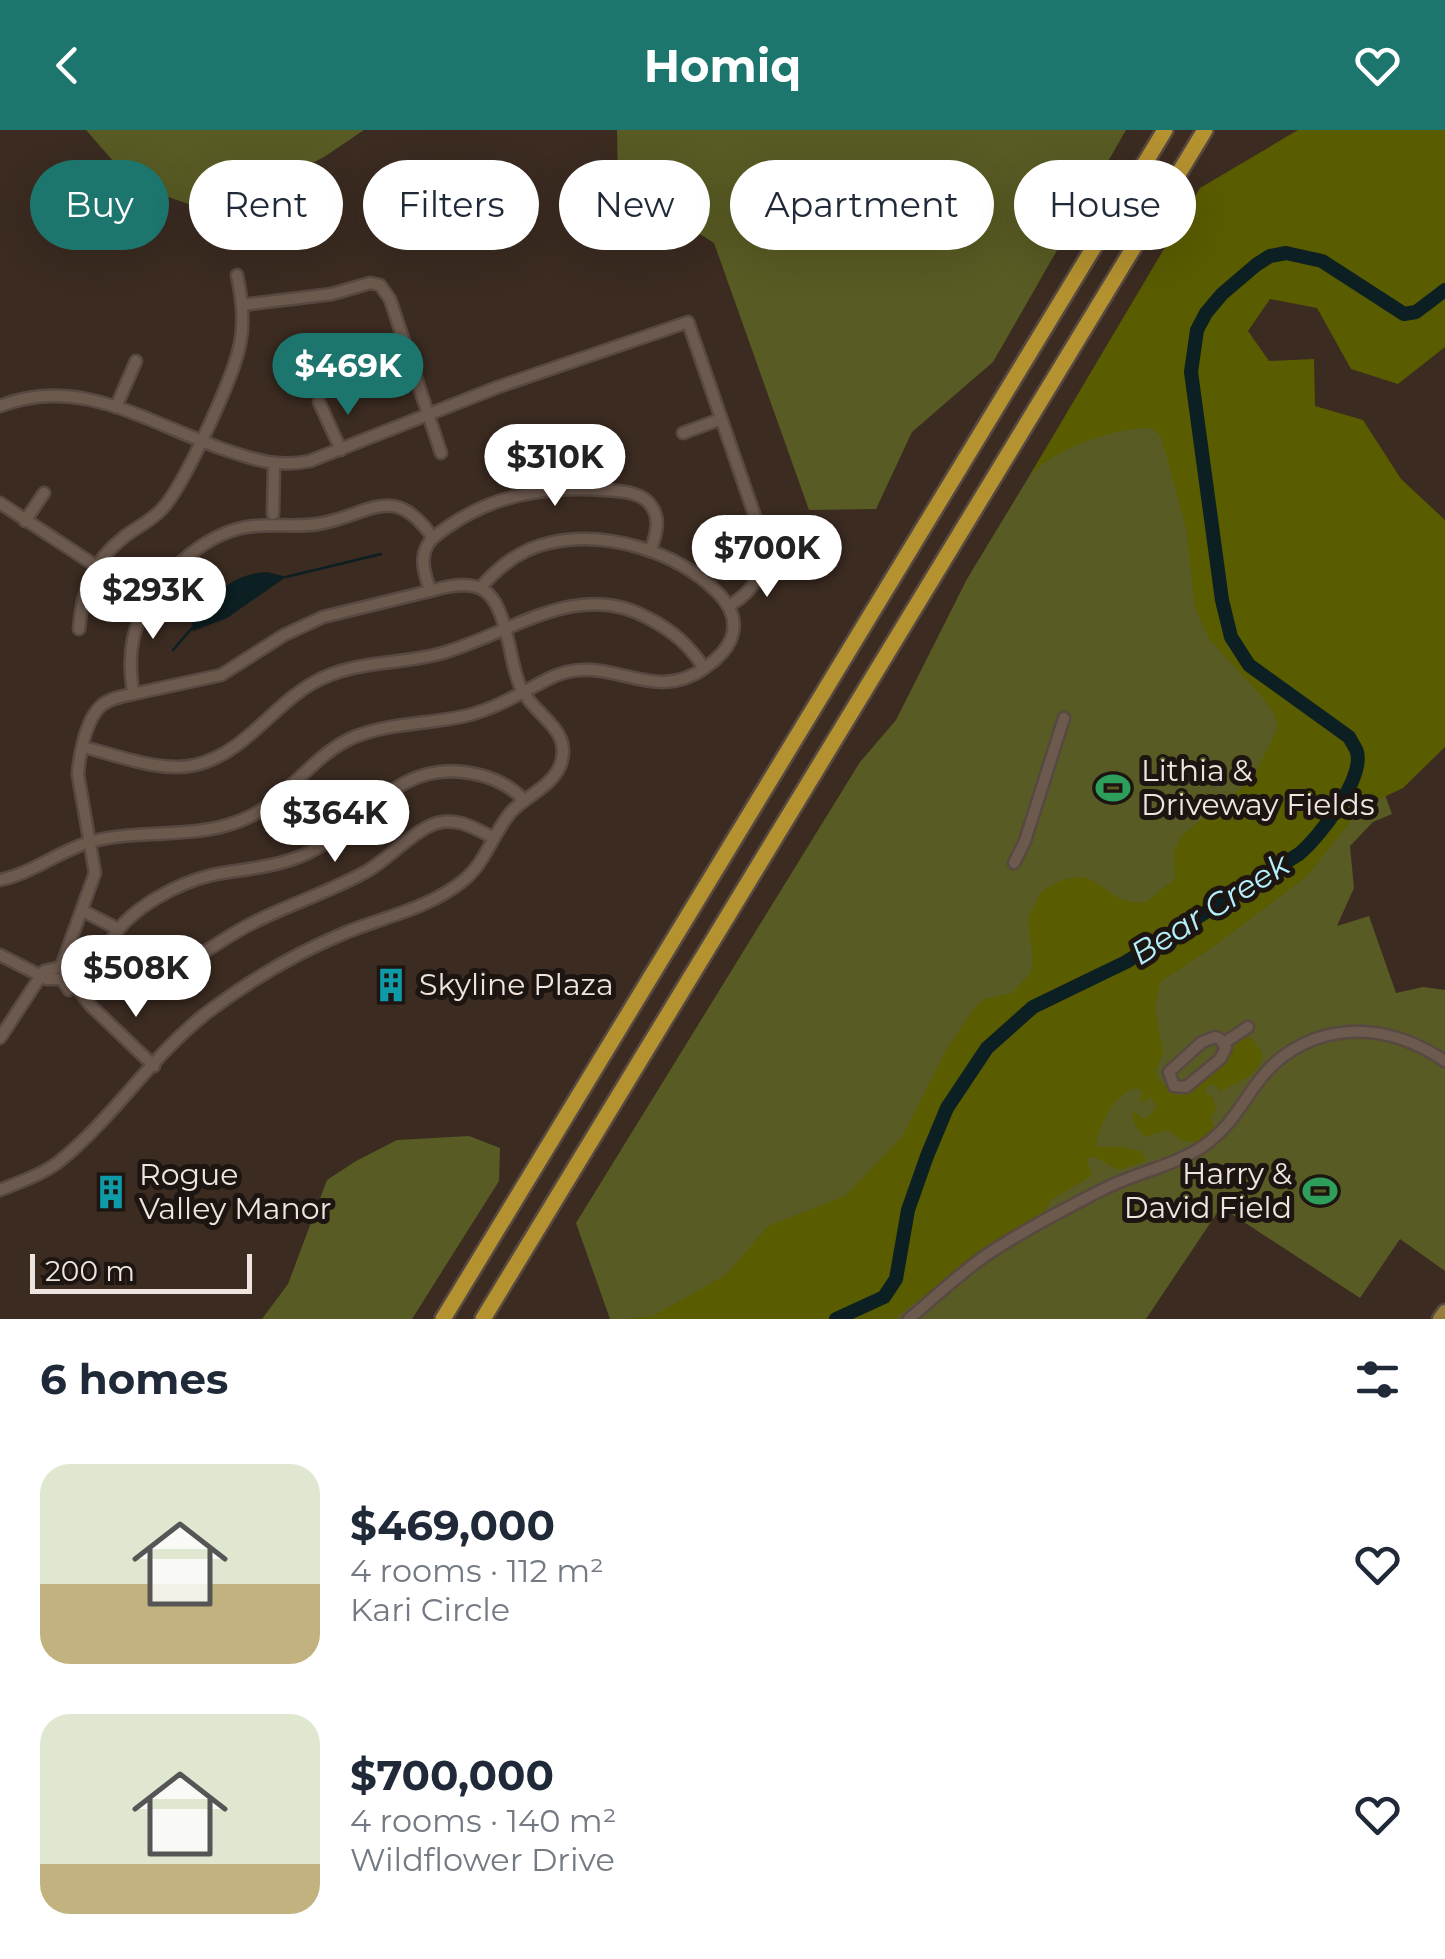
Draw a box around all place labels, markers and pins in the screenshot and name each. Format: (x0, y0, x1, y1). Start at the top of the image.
pin: $469K (278, 333, 418, 418)
pin: $310K (485, 424, 625, 509)
pin: $700K (697, 515, 837, 600)
pin: $293K (83, 557, 223, 642)
place label: Lithia & Driveway Fields (1141, 752, 1375, 823)
sports icon: Lithia & Driveway Fields (1094, 769, 1132, 807)
pin: $364K (265, 780, 405, 865)
pin: $508K (66, 935, 206, 1020)
building icon: Skyline Plaza (372, 966, 410, 1004)
place label: Skyline Plaza (419, 966, 614, 1003)
place label: Harry & David Field (1124, 1155, 1292, 1226)
place label: Rogue Valley Manor (139, 1156, 332, 1227)
sports icon: Harry & David Field (1301, 1172, 1339, 1210)
building icon: Rogue Valley Manor (92, 1173, 130, 1211)

